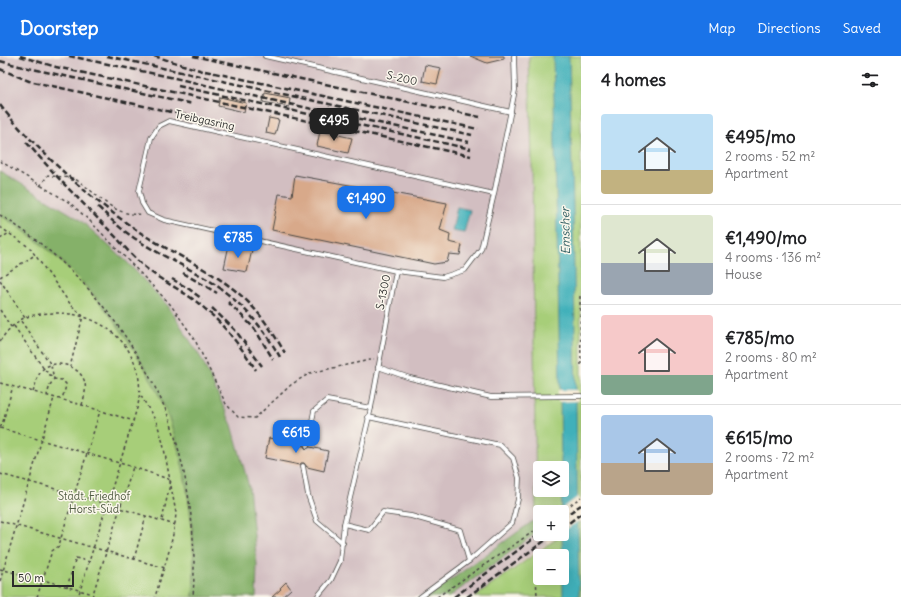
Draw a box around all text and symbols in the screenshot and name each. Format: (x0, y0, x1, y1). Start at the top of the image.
text: Doorstep (20, 16, 99, 40)
text: Map (708, 19, 735, 37)
text: Directions (757, 19, 821, 37)
text: Saved (843, 19, 881, 37)
street label: S-200 (385, 68, 419, 88)
text: 4 homes (601, 69, 666, 91)
icon: filters (859, 69, 881, 91)
street label: Treibgasring (174, 107, 236, 133)
pin: €495 (310, 108, 358, 142)
text: €495 (319, 112, 349, 129)
text: €495/mo (725, 126, 796, 148)
icon: home (633, 130, 681, 178)
text: 2 rooms · 52 m² (725, 148, 815, 165)
text: Apartment (725, 165, 788, 182)
pin: €1,490 (333, 186, 399, 220)
text: €1,490 (346, 190, 386, 207)
water label: Emscher (557, 205, 573, 255)
pin: €785 (214, 225, 262, 259)
text: €1,490/mo (725, 227, 807, 249)
text: €785 (223, 229, 253, 246)
icon: home (633, 231, 681, 279)
text: 4 rooms · 136 m² (725, 249, 821, 266)
text: House (725, 266, 762, 283)
street label: S-1300 (373, 273, 393, 311)
text: €785/mo (725, 327, 794, 349)
icon: home (633, 331, 681, 379)
text: 2 rooms · 80 m² (725, 349, 817, 366)
text: Apartment (725, 366, 788, 383)
pin: €615 (272, 420, 320, 454)
text: €615 (282, 424, 310, 441)
text: €615/mo (725, 427, 793, 449)
icon: home (633, 431, 681, 479)
text: 2 rooms · 72 m² (725, 449, 814, 466)
map controls (533, 461, 569, 585)
button: layers (533, 461, 569, 497)
text: Apartment (725, 466, 788, 483)
park label: Städt. Friedhof Horst-Süd (58, 489, 130, 516)
button: + (533, 505, 569, 541)
button: − (533, 549, 569, 585)
scale bar (12, 569, 74, 588)
text: 50 m (18, 571, 44, 585)

